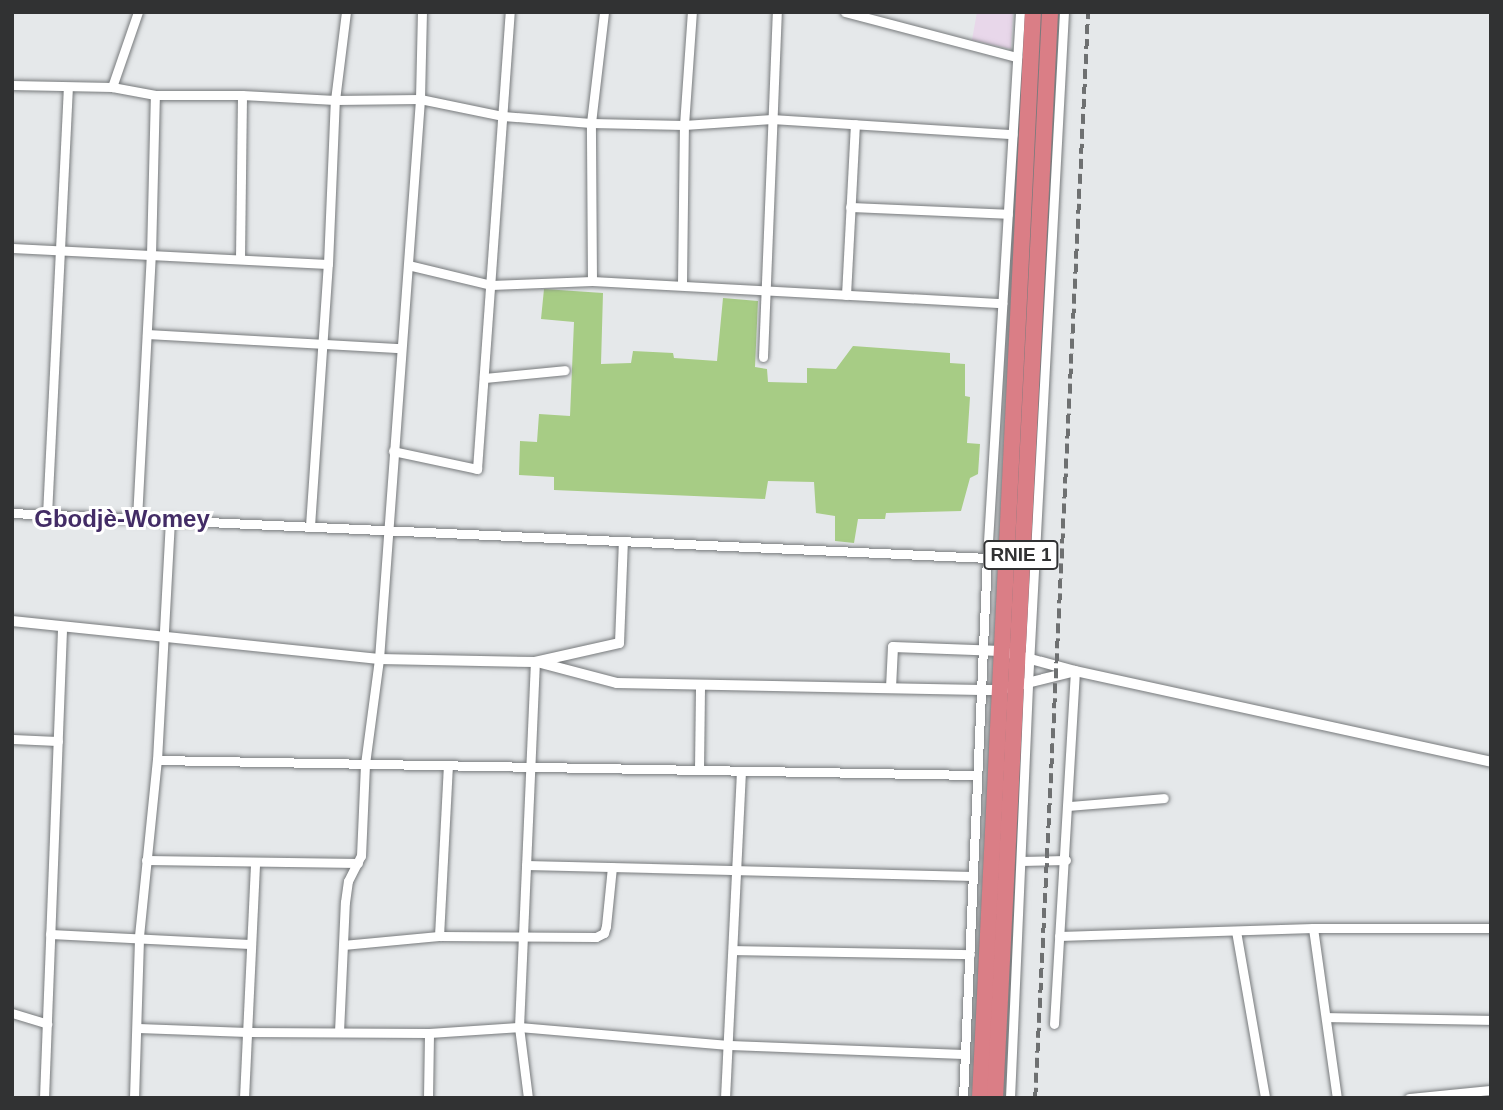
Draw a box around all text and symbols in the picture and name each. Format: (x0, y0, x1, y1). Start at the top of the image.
district label: Gbodjè-Womey (34, 505, 210, 533)
road number: RNIE 1 (982, 540, 1060, 570)

